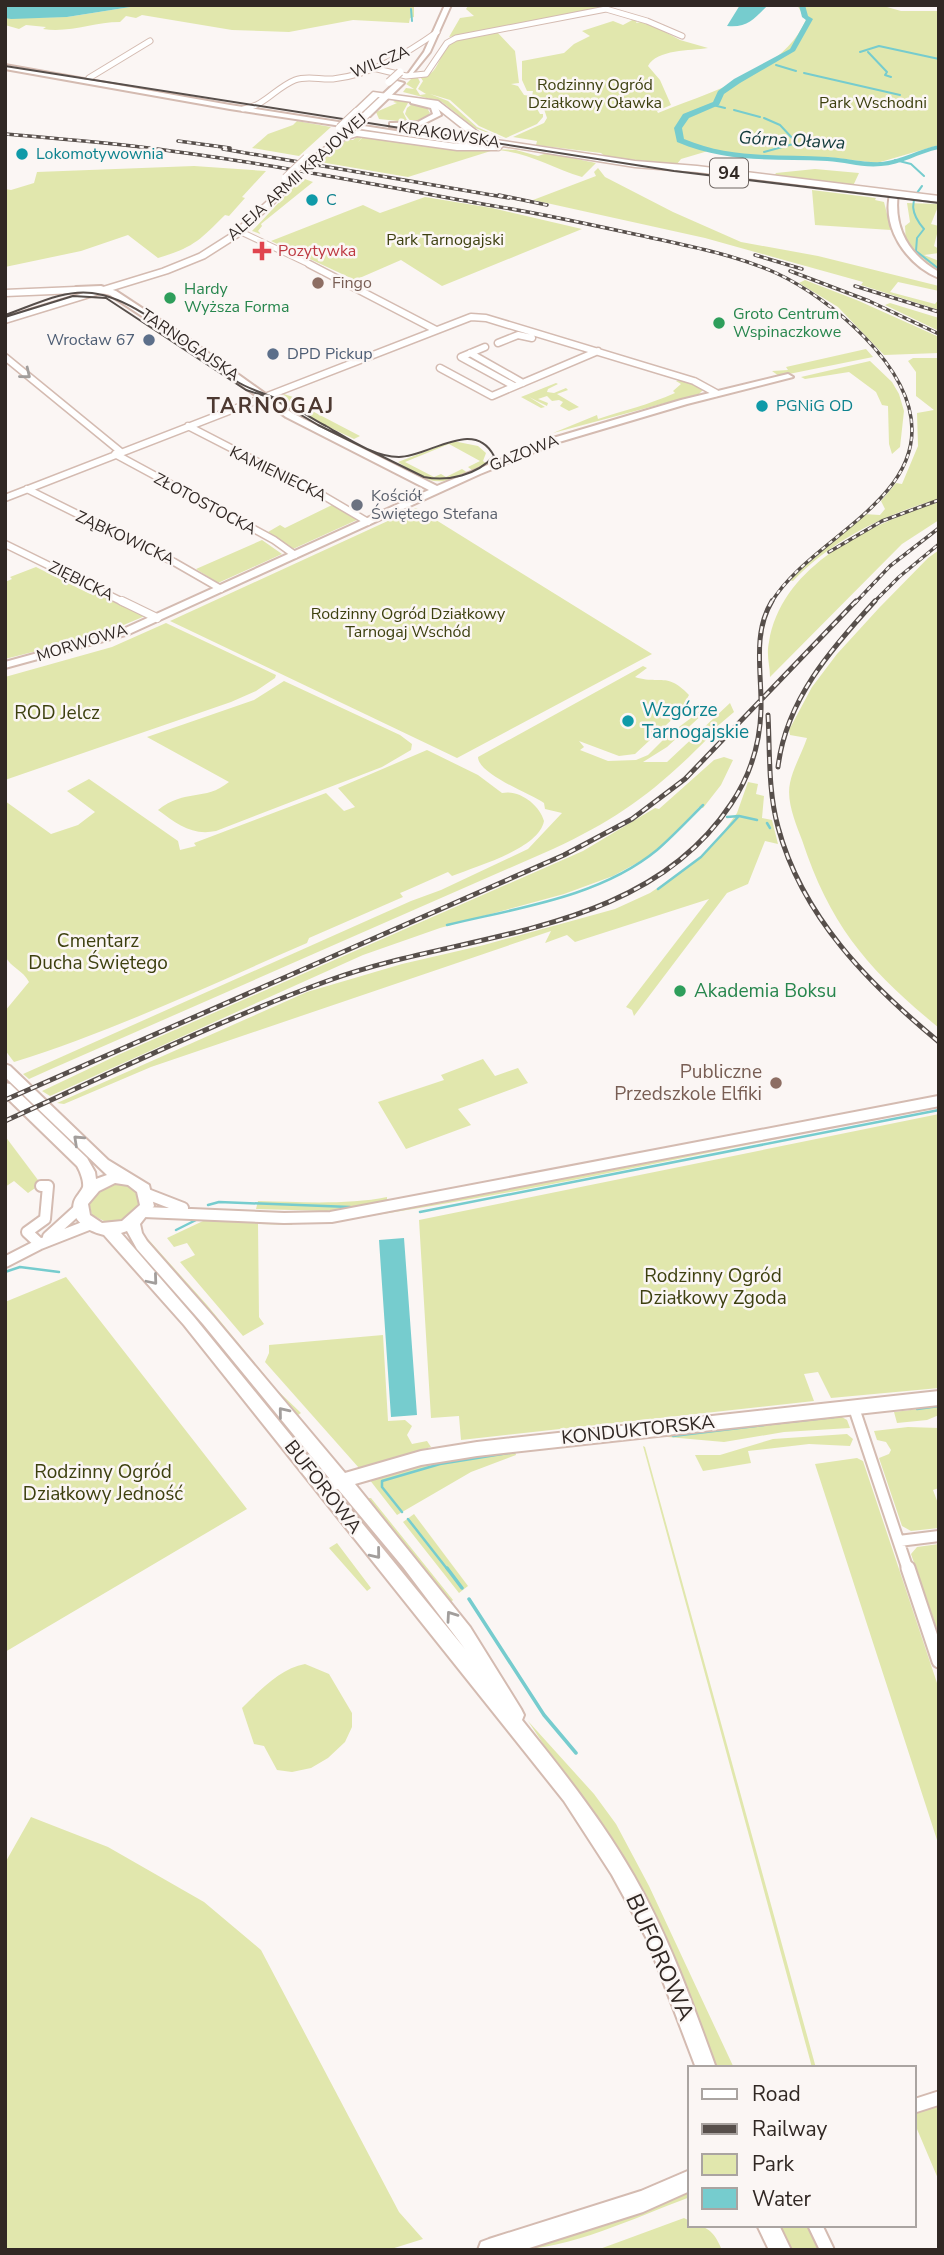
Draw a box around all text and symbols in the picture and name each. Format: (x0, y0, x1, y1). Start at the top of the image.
street label: WILCZA (347, 40, 413, 84)
park label: Rodzinny Ogród Działkowy Oławka (528, 74, 662, 114)
park label: Park Wschodni (819, 92, 927, 114)
street label: ALEJA ARMII KRAJOWEJ (222, 108, 372, 246)
street label: KRAKOWSKA (397, 116, 502, 154)
water label: Górna Oława (738, 125, 846, 155)
place label: Lokomotywownia (36, 143, 164, 165)
marker: Lokomotywownia (14, 146, 30, 162)
road number: 94 (710, 158, 748, 188)
place label: C (326, 189, 337, 211)
marker: C (304, 192, 320, 208)
park label: Park Tarnogajski (386, 229, 504, 251)
place label: Pozytywka (278, 240, 356, 262)
marker: Pozytywka (252, 241, 272, 261)
place label: Fingo (332, 272, 372, 294)
marker: Fingo (310, 275, 326, 291)
place label: Hardy Wyższa Forma (184, 278, 289, 318)
marker: Hardy Wyższa Forma (162, 290, 178, 306)
place label: Groto Centrum Wspinaczkowe (733, 303, 841, 343)
street label: TARNOGAJSKA (136, 304, 244, 386)
marker: Groto Centrum Wspinaczkowe (711, 315, 727, 331)
place label: Wrocław 67 (46, 329, 135, 351)
marker: Wrocław 67 (141, 332, 157, 348)
place label: DPD Pickup (287, 343, 373, 365)
marker: DPD Pickup (265, 346, 281, 362)
one-way arrow (17, 366, 30, 378)
district label: TARNOGAJ (207, 392, 335, 420)
place label: PGNiG OD (776, 395, 853, 417)
marker: PGNiG OD (754, 398, 770, 414)
street label: GAZOWA (486, 429, 562, 477)
street label: KAMIENIECKA (226, 441, 331, 507)
street label: ZŁOTOSTOCKA (150, 468, 260, 540)
place label: Kościół Świętego Stefana (371, 485, 498, 525)
marker: Kościół Świętego Stefana (349, 497, 365, 513)
street label: ZĄBKOWICKA (72, 505, 178, 571)
street label: ZIĘBICKA (45, 556, 117, 606)
park label: Rodzinny Ogród Działkowy Tarnogaj Wschód (311, 603, 506, 643)
street label: MORWOWA (34, 619, 131, 667)
place label: Wzgórze Tarnogajskie (642, 697, 749, 745)
park label: ROD Jelcz (14, 700, 100, 726)
marker: Wzgórze Tarnogajskie (620, 713, 636, 729)
park label: Cmentarz Ducha Świętego (28, 928, 168, 976)
place label: Akademia Boksu (694, 978, 837, 1004)
marker: Akademia Boksu (672, 983, 688, 999)
place label: Publiczne Przedszkole Elfiki (614, 1059, 762, 1107)
marker: Publiczne Przedszkole Elfiki (768, 1075, 784, 1091)
one-way arrow (74, 1136, 87, 1148)
park label: Rodzinny Ogród Działkowy Zgoda (639, 1263, 787, 1311)
one-way arrow (145, 1272, 157, 1285)
one-way arrow (279, 1407, 291, 1420)
street label: KONDUKTORSKA (560, 1409, 716, 1451)
street label: BUFOROWA (278, 1435, 368, 1539)
park label: Rodzinny Ogród Działkowy Jedność (23, 1459, 183, 1507)
one-way arrow (368, 1546, 380, 1559)
one-way arrow (447, 1611, 459, 1624)
street label: BUFOROWA (618, 1889, 702, 2025)
legend (688, 2066, 916, 2227)
text: Road (752, 2080, 801, 2108)
text: Railway (752, 2115, 827, 2143)
text: Park (752, 2150, 794, 2178)
text: Water (752, 2185, 811, 2213)

